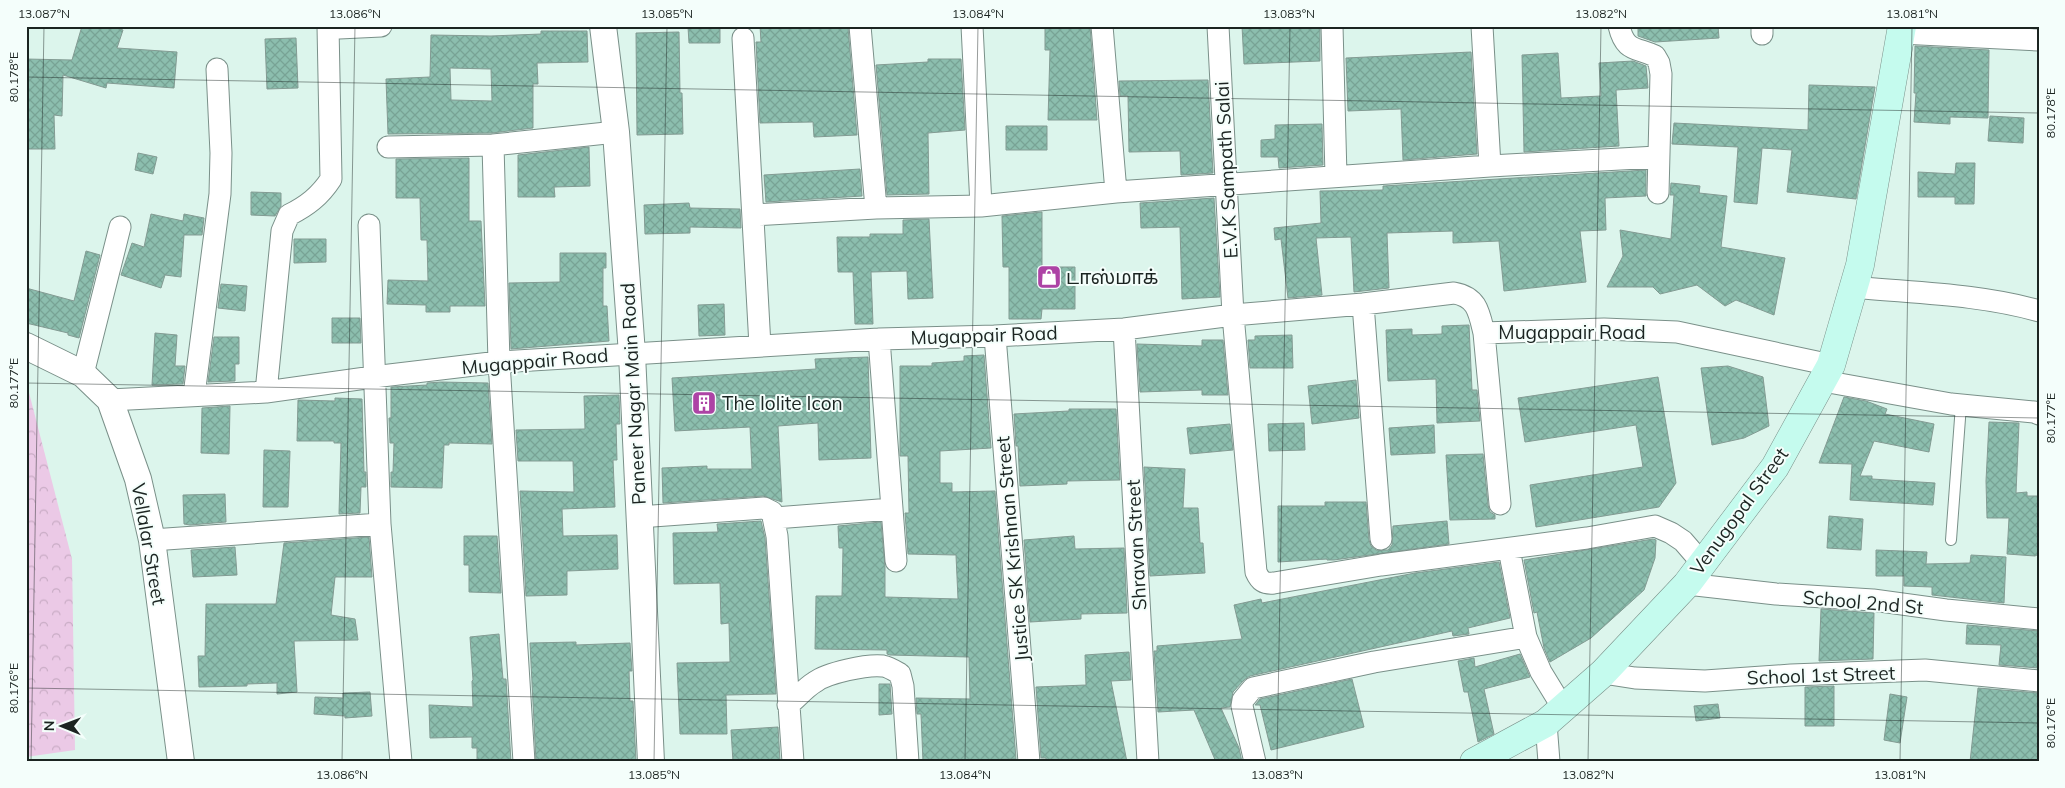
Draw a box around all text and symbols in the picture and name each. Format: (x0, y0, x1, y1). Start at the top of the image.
text: 13.087°N (18, 6, 70, 21)
text: 13.086°N (329, 6, 381, 21)
text: 13.085°N (641, 6, 693, 21)
text: 13.084°N (952, 6, 1004, 21)
text: 13.083°N (1263, 6, 1315, 21)
text: 13.082°N (1575, 6, 1627, 21)
text: 13.081°N (1886, 6, 1938, 21)
text: 80.178°E (6, 52, 21, 102)
street label: E.V.K Sampath Salai (1209, 81, 1243, 259)
text: 80.178°E (2043, 88, 2058, 138)
shop icon: டாஸ்மாக் (1036, 264, 1062, 290)
place label: டாஸ்மாக் (1066, 265, 1158, 289)
street label: Paneer Nagar Main Road (615, 282, 651, 506)
street label: Mugappair Road (910, 320, 1058, 350)
street label: Mugappair Road (1498, 320, 1646, 344)
street label: Mugappair Road (461, 343, 609, 379)
text: 80.177°E (6, 358, 21, 408)
building icon: The Iolite Icon (691, 390, 717, 416)
place label: The Iolite Icon (722, 391, 843, 415)
text: 80.177°E (2043, 393, 2058, 443)
street label: Justice SK Krishnan Street (990, 435, 1034, 663)
street label: Venugopal Street (1685, 442, 1793, 579)
street label: Shravan Street (1121, 479, 1151, 611)
street label: Vellalar Street (126, 481, 172, 607)
street label: School 2nd St (1802, 585, 1925, 619)
street label: School 1st Street (1746, 660, 1896, 690)
text: 80.176°E (6, 663, 21, 713)
text: 80.176°E (2043, 698, 2058, 748)
north arrow (38, 700, 88, 750)
text: N (40, 720, 58, 731)
text: 13.086°N (316, 767, 368, 782)
text: 13.085°N (628, 767, 680, 782)
text: 13.084°N (939, 767, 991, 782)
text: 13.083°N (1251, 767, 1303, 782)
text: 13.082°N (1562, 767, 1614, 782)
text: 13.081°N (1874, 767, 1926, 782)

